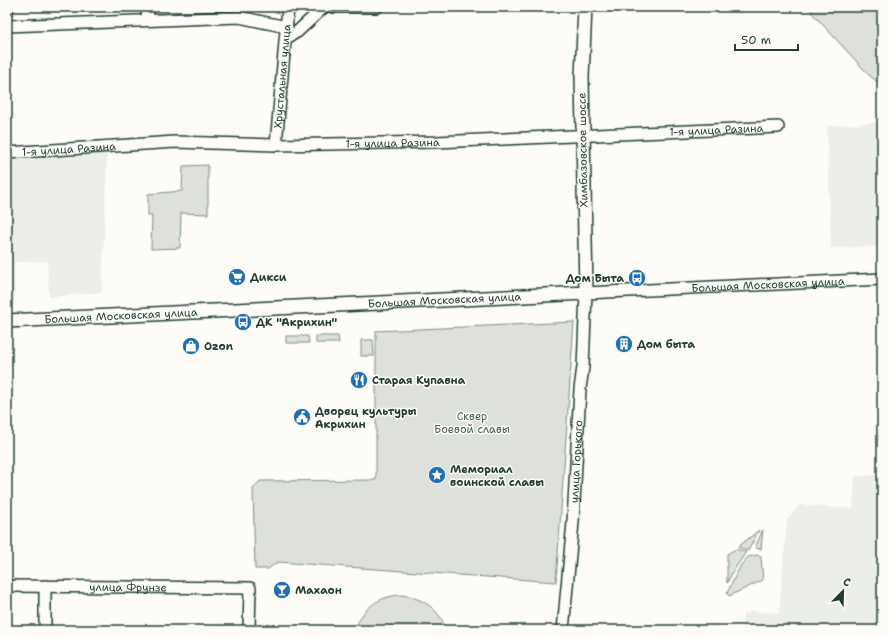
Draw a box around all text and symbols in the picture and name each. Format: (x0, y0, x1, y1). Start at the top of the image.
street label: Хрустальная улица (270, 23, 294, 129)
scale bar (735, 26, 798, 52)
text: 50 m (741, 32, 771, 48)
street label: Химбазовское шоссе (574, 92, 592, 208)
street label: 1-я улица Разина (669, 120, 764, 139)
street label: 1-я улица Разина (345, 134, 440, 151)
street label: 1-я улица Разина (21, 138, 117, 160)
supermarket icon: Дикси (227, 267, 247, 287)
bus stop icon: Дом Быта (627, 268, 647, 288)
place label: Дикси (250, 270, 287, 285)
place label: Дом Быта (566, 271, 624, 286)
street label: Большая Московская улица (691, 273, 845, 296)
street label: Большая Московская улица (367, 289, 522, 311)
street label: Большая Московская улица (44, 304, 198, 327)
bus stop icon: ДК "Акрихин" (233, 312, 253, 332)
place label: ДК "Акрихин" (256, 315, 338, 330)
building icon: Дом быта (614, 334, 634, 354)
shop icon: Ozon (181, 336, 201, 356)
place label: Дом быта (637, 337, 695, 352)
place label: Ozon (204, 339, 234, 354)
restaurant icon: Старая Купавна (349, 370, 369, 390)
place label: Старая Купавна (372, 373, 466, 388)
place label: Дворец культуры Акрихин (315, 404, 417, 432)
public building icon: Дворец культуры Акрихин (292, 407, 312, 427)
park label: Сквер Боевой славы (434, 409, 510, 437)
street label: улица Горького (567, 419, 586, 503)
place label: Мемориал воинской славы (450, 462, 544, 490)
place icon: Мемориал воинской славы (427, 465, 447, 485)
north arrow (823, 571, 863, 611)
text: С (841, 574, 853, 591)
street label: улица Фрунзе (89, 579, 167, 595)
bar icon: Махаон (272, 580, 292, 600)
place label: Махаон (295, 583, 342, 598)

